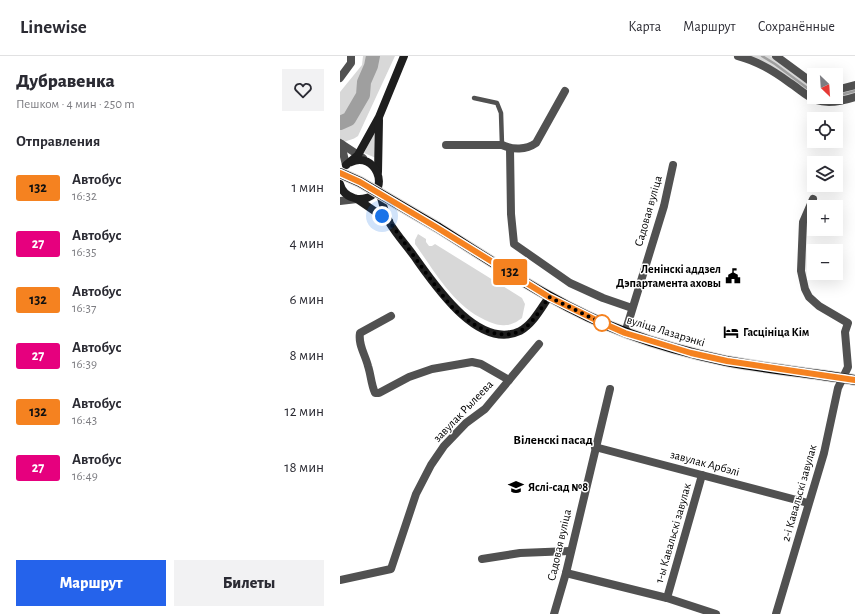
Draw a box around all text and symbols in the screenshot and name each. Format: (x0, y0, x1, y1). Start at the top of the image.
text: Linewise (20, 18, 87, 37)
text: Карта (628, 20, 661, 34)
text: Маршрут (683, 20, 736, 34)
text: Сохранённые (758, 20, 835, 34)
north arrow (807, 68, 843, 104)
map controls (807, 68, 843, 280)
button: heart (282, 69, 324, 111)
text: Дубравенка (16, 72, 115, 91)
text: Пешком · 4 мин · 250 m (16, 98, 135, 111)
button: locate (807, 112, 843, 148)
text: Отправления (16, 134, 100, 149)
button: layers (807, 156, 843, 192)
text: Автобус (72, 172, 122, 187)
street label: Садовая вуліца (632, 174, 665, 248)
text: 1 мин (291, 180, 324, 195)
text: 132 (29, 181, 47, 195)
text: 16:32 (72, 190, 97, 203)
button: + (807, 200, 843, 236)
your location (372, 206, 392, 226)
text: Автобус (72, 228, 122, 243)
text: 4 мин (289, 236, 324, 251)
text: 27 (32, 237, 44, 251)
button: − (807, 244, 843, 280)
text: 16:35 (72, 246, 96, 259)
line badge: 132 (487, 259, 533, 285)
place label: Ленінскі аддзел Дэпартамента аховы (616, 263, 721, 289)
text: 132 (501, 265, 519, 279)
public building icon: Ленінскі аддзел Дэпартамента аховы (724, 267, 742, 285)
text: Автобус (72, 284, 122, 299)
text: 6 мин (290, 292, 324, 307)
text: 132 (29, 293, 47, 307)
text: 16:37 (72, 302, 96, 315)
street label: вуліца Лазарэнкі (625, 313, 707, 350)
unlabelled marker (593, 314, 611, 332)
hotel icon: Гасцініца Кім (722, 323, 740, 341)
place label: Гасцініца Кім (743, 326, 809, 338)
text: Автобус (72, 340, 122, 355)
text: 8 мин (289, 348, 324, 363)
text: 27 (32, 349, 44, 363)
text: 16:39 (72, 358, 97, 371)
street label: завулак Рылеева (431, 378, 496, 445)
text: Автобус (72, 396, 122, 411)
text: 12 мин (285, 404, 324, 419)
text: 132 (29, 405, 47, 419)
text: 16:43 (72, 414, 97, 427)
district label: Віленскі пасад (513, 434, 593, 447)
street label: 2-і Кавальскі завулак (779, 443, 820, 543)
street label: завулак Арбэлі (669, 448, 741, 479)
text: Автобус (72, 452, 122, 467)
text: 18 мин (284, 460, 324, 475)
text: 27 (32, 461, 44, 475)
text: 16:49 (72, 470, 98, 483)
school or university icon: Яслі-сад №8 (507, 478, 525, 496)
place label: Яслі-сад №8 (528, 481, 588, 493)
street label: 1-ы Кавальскі завулак (653, 481, 694, 585)
street label: Садовая вуліца (545, 508, 574, 582)
button: Маршрут (16, 560, 166, 606)
button: Билеты (174, 560, 324, 606)

